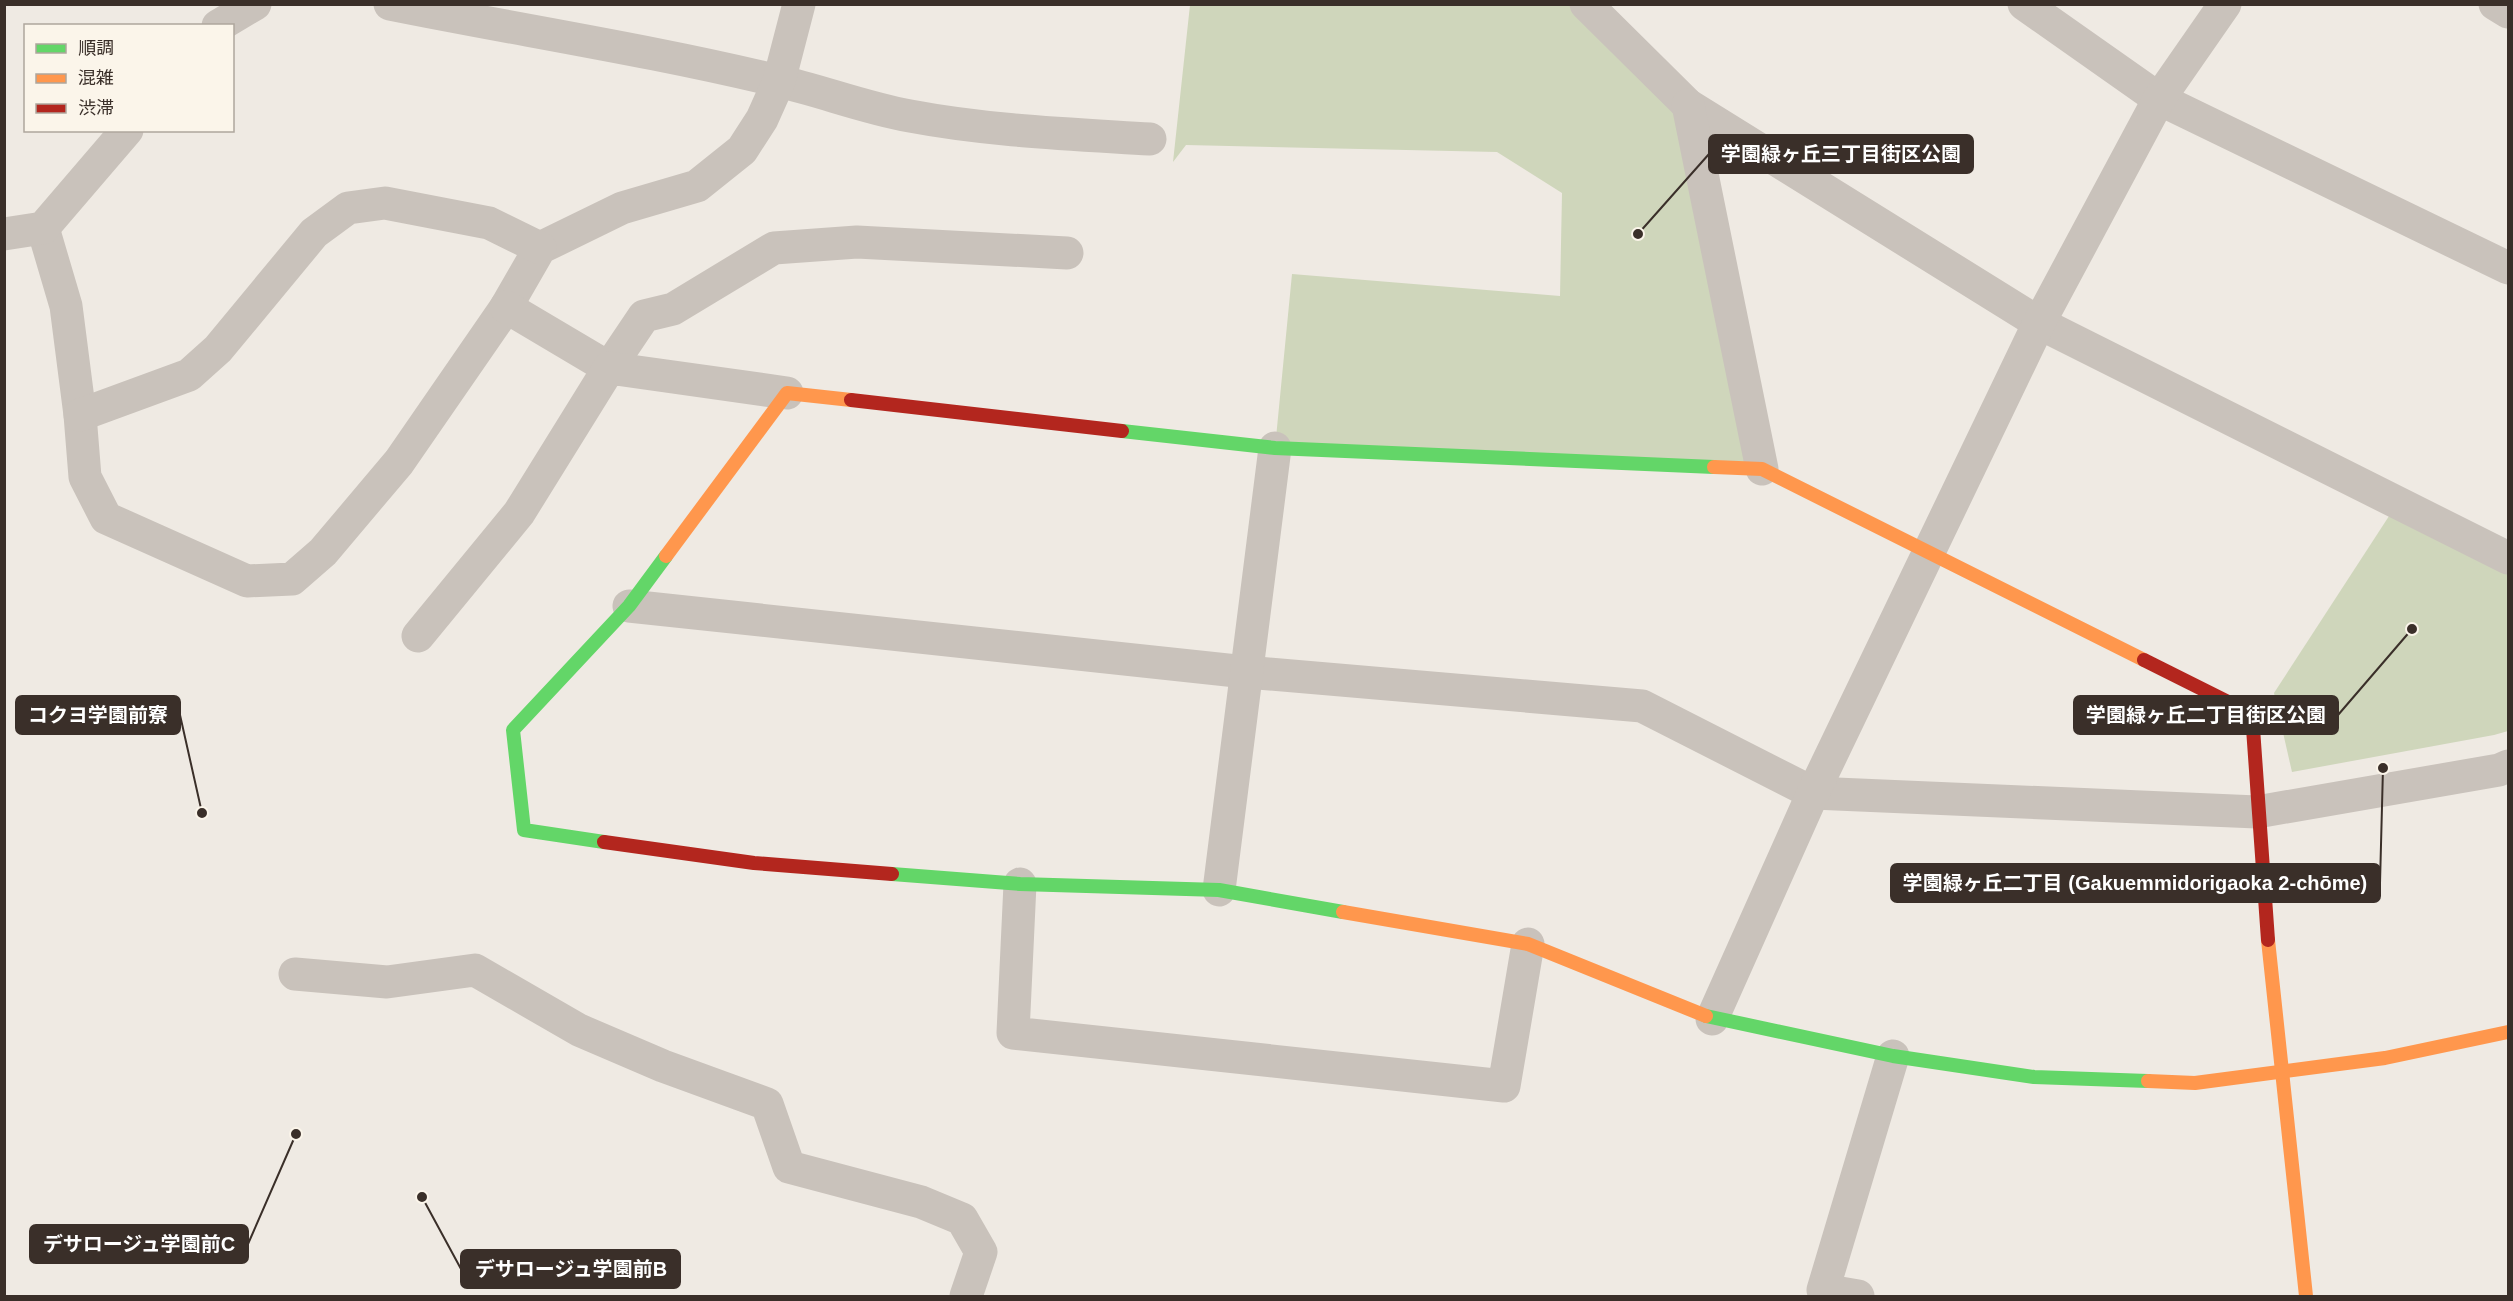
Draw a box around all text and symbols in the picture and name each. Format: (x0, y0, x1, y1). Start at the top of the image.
legend (24, 24, 234, 132)
text: 順調 (78, 38, 114, 58)
text: 混雑 (78, 68, 114, 88)
text: 渋滞 (78, 98, 114, 118)
callout: 学園緑ヶ丘三丁目街区公園 (1709, 135, 1973, 173)
text: 学園緑ヶ丘三丁目街区公園 (1721, 143, 1961, 165)
callout: コクヨ学園前寮 (16, 696, 180, 734)
callout: 学園緑ヶ丘二丁目街区公園 (2074, 696, 2338, 734)
text: コクヨ学園前寮 (28, 704, 168, 726)
text: 学園緑ヶ丘二丁目街区公園 (2086, 704, 2326, 726)
callout: 学園緑ヶ丘二丁目 (Gakuemmidorigaoka 2-chōme) (1891, 864, 2380, 902)
text: 学園緑ヶ丘二丁目 (Gakuemmidorigaoka 2-chōme) (1903, 872, 2367, 894)
callout: デサロージュ学園前C (30, 1225, 248, 1263)
text: デサロージュ学園前C (43, 1233, 235, 1255)
callout: デサロージュ学園前B (461, 1250, 680, 1288)
text: デサロージュ学園前B (475, 1258, 667, 1280)

